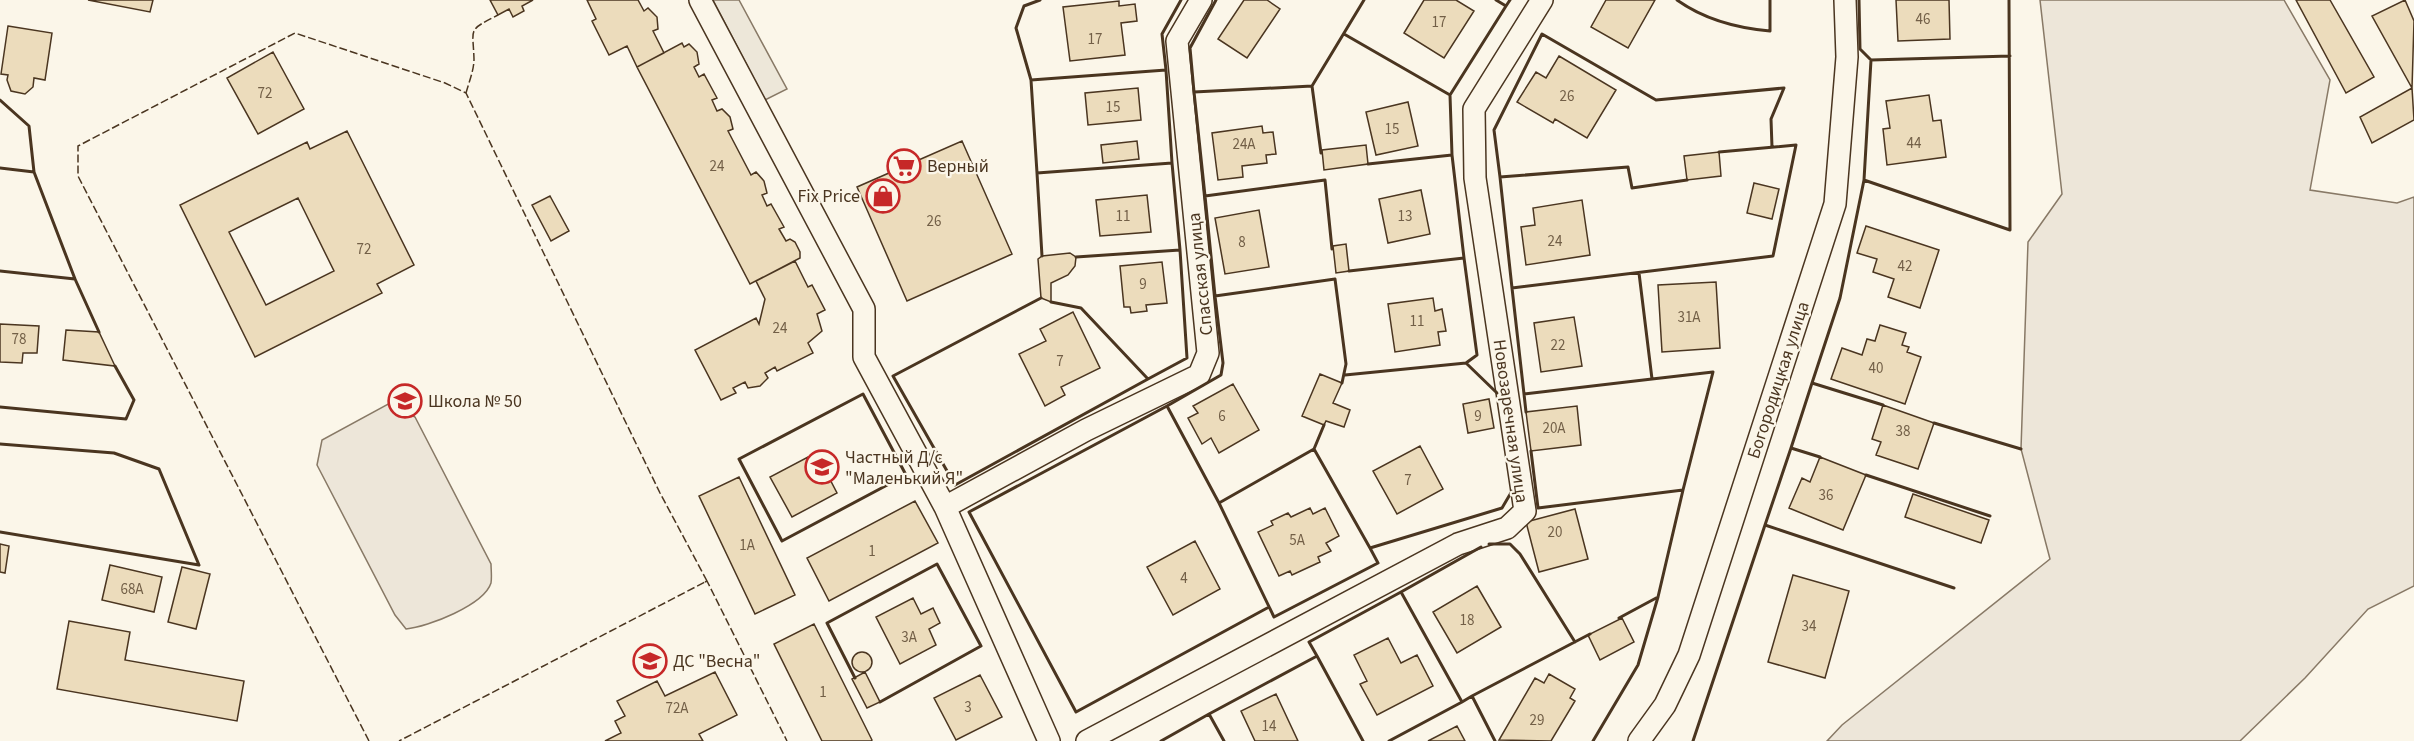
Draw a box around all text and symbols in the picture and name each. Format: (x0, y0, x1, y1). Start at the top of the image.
house number: 46 (1916, 9, 1930, 30)
house number: 17 (1432, 12, 1446, 33)
house number: 17 (1088, 29, 1102, 50)
house number: 72 (258, 83, 272, 104)
house number: 26 (1560, 86, 1574, 107)
house number: 15 (1106, 97, 1120, 118)
house number: 15 (1385, 119, 1399, 140)
house number: 44 (1907, 133, 1922, 154)
house number: 24А (1232, 134, 1256, 155)
supermarket icon: Верный (886, 148, 922, 184)
place label: Верный (927, 154, 989, 179)
house number: 24 (710, 156, 725, 177)
shop icon: Fix Price (865, 178, 901, 214)
place label: Fix Price (797, 184, 860, 209)
house number: 11 (1116, 206, 1130, 227)
house number: 13 (1398, 206, 1412, 227)
house number: 26 (927, 211, 941, 232)
street label: Спасская улица (1182, 211, 1219, 337)
house number: 24 (1548, 231, 1563, 252)
house number: 8 (1238, 232, 1246, 253)
house number: 72 (357, 239, 371, 260)
house number: 42 (1898, 256, 1912, 277)
house number: 9 (1139, 274, 1147, 295)
street label: Богородицкая улица (1741, 298, 1816, 462)
house number: 31А (1677, 307, 1701, 328)
house number: 11 (1410, 311, 1424, 332)
house number: 24 (773, 318, 788, 339)
house number: 78 (12, 329, 26, 350)
house number: 22 (1551, 335, 1565, 356)
street label: Новозаречная улица (1487, 338, 1534, 504)
house number: 7 (1056, 351, 1064, 372)
house number: 40 (1869, 358, 1883, 379)
school or university icon: Школа № 50 (387, 383, 423, 419)
place label: Школа № 50 (428, 389, 522, 414)
house number: 6 (1218, 406, 1226, 427)
house number: 9 (1474, 406, 1482, 427)
house number: 20А (1542, 418, 1566, 439)
house number: 38 (1896, 421, 1910, 442)
place label: Частный Д/с "Маленький Я" (845, 445, 963, 491)
school or university icon: Частный Д/с "Маленький Я" (804, 449, 840, 485)
house number: 7 (1404, 470, 1412, 491)
house number: 36 (1819, 485, 1833, 506)
house number: 20 (1548, 522, 1562, 543)
house number: 5А (1289, 530, 1306, 551)
house number: 1А (739, 535, 756, 556)
house number: 1 (868, 541, 876, 562)
house number: 4 (1180, 568, 1188, 589)
house number: 68А (120, 579, 144, 600)
house number: 18 (1460, 610, 1474, 631)
house number: 34 (1802, 616, 1817, 637)
house number: 3А (901, 627, 918, 648)
school or university icon: ДС "Весна" (632, 643, 668, 679)
place label: ДС "Весна" (673, 649, 760, 674)
house number: 1 (819, 682, 827, 703)
house number: 3 (964, 697, 972, 718)
house number: 72А (665, 698, 689, 719)
house number: 29 (1530, 710, 1544, 731)
house number: 14 (1262, 716, 1277, 737)

